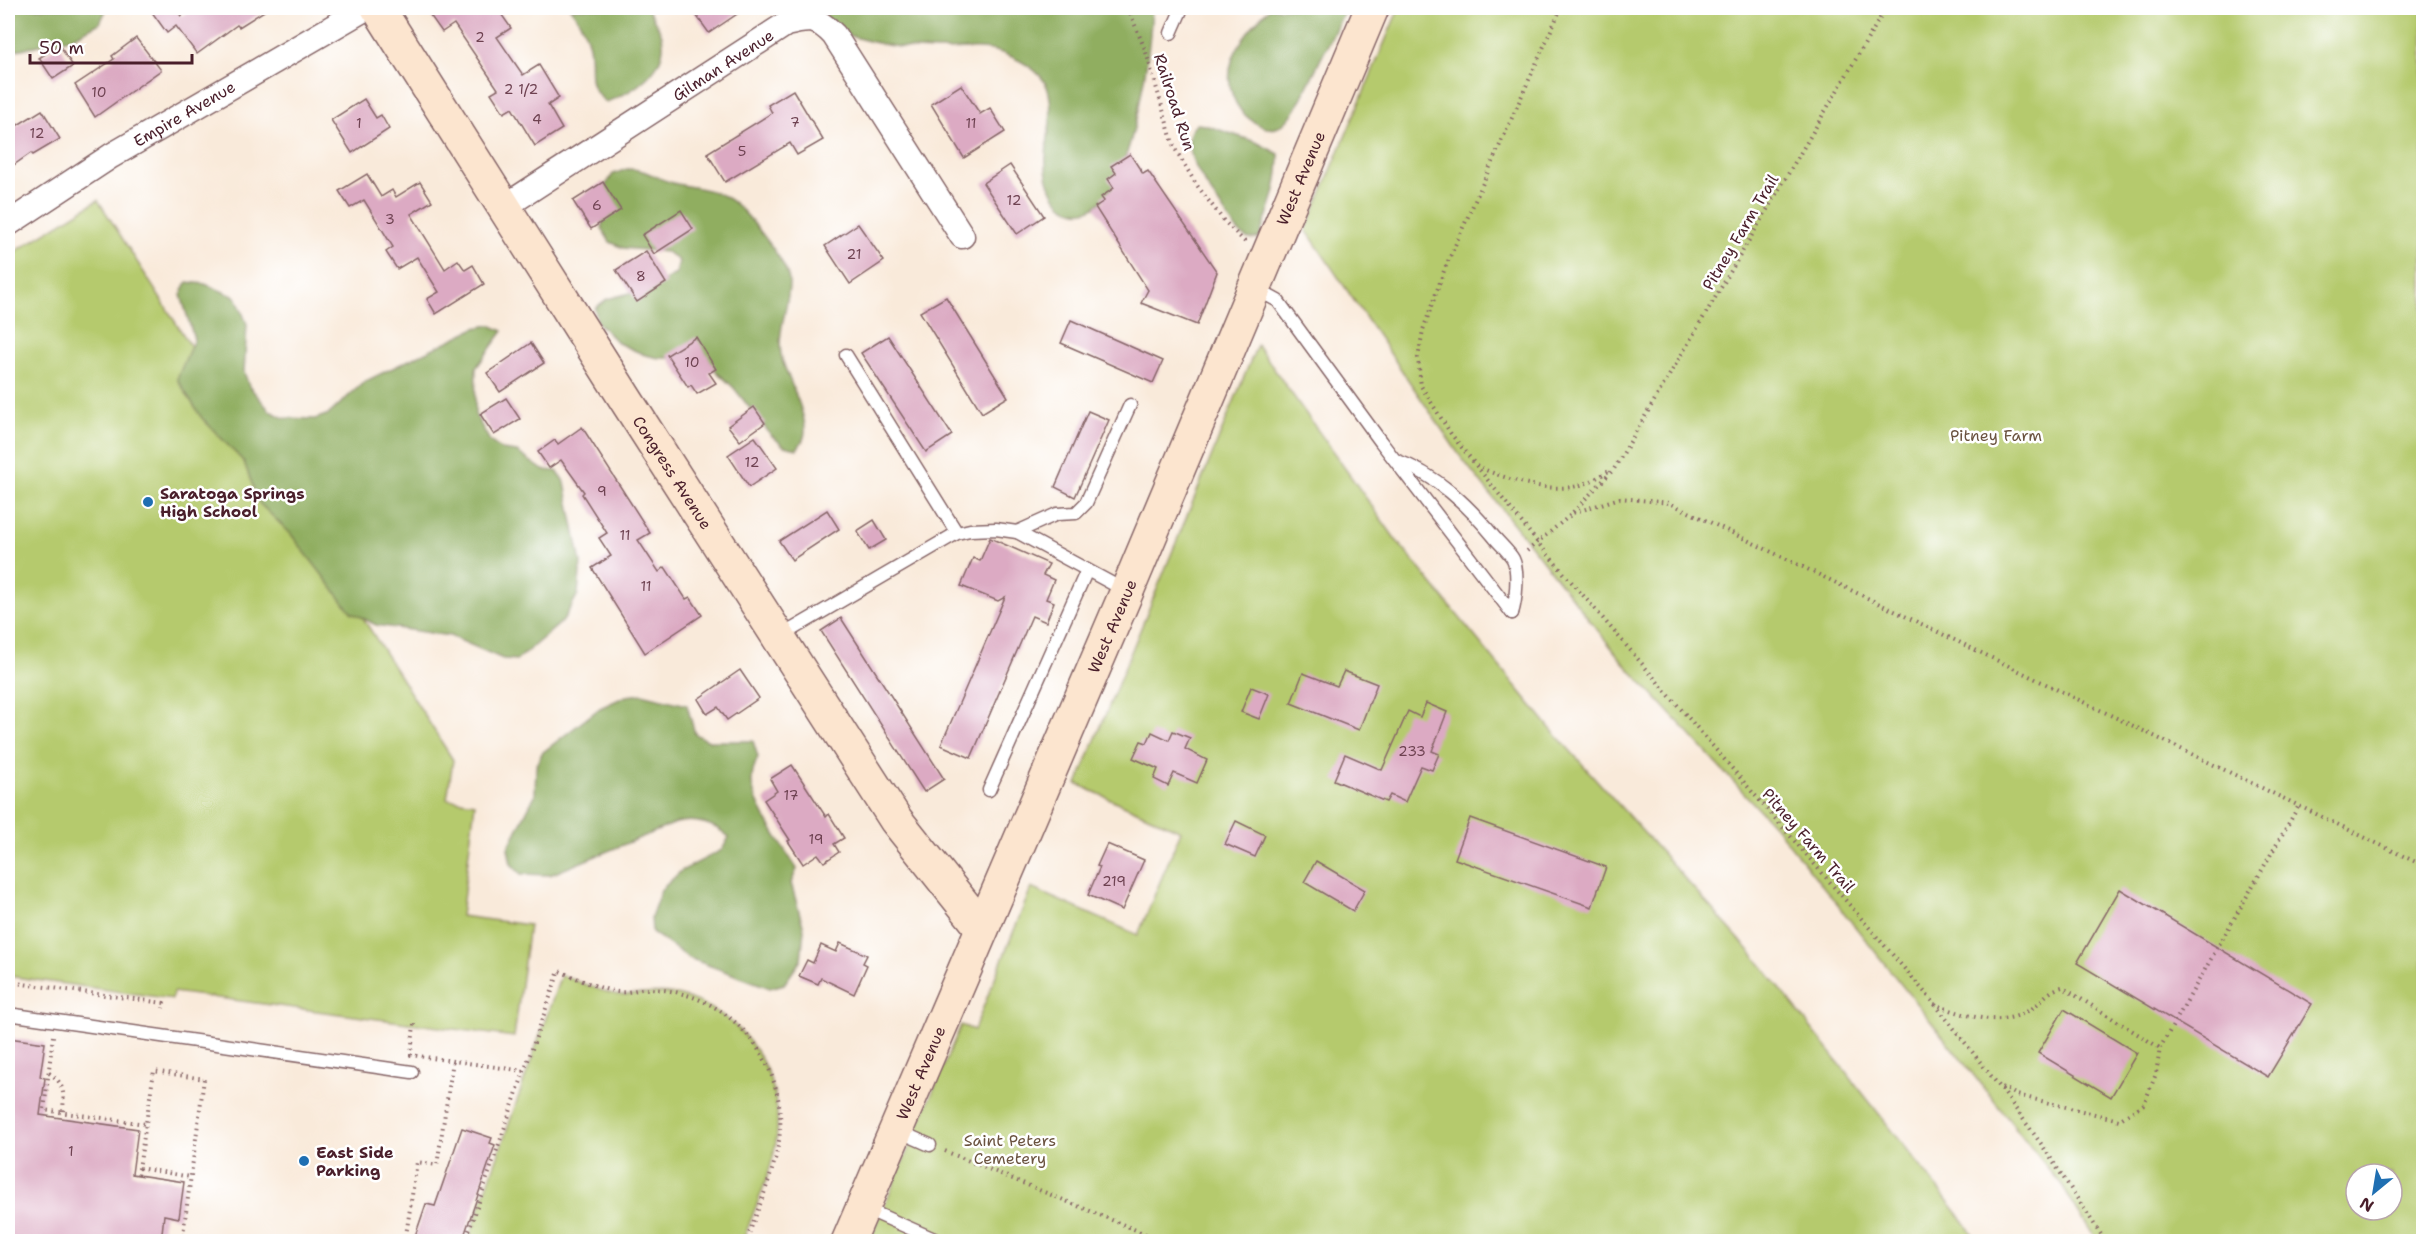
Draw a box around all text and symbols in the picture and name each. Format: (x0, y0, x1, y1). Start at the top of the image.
street label: Gilman Avenue (669, 25, 778, 106)
scale bar (30, 27, 192, 65)
house number: 2 (475, 28, 485, 46)
text: 50 m (39, 36, 84, 60)
street label: Railroad Run (1149, 51, 1200, 154)
street label: Empire Avenue (130, 76, 239, 152)
house number: 2 1/2 (504, 80, 538, 98)
house number: 10 (91, 83, 107, 101)
house number: 4 (532, 110, 542, 128)
house number: 7 (790, 113, 800, 131)
house number: 1 (356, 114, 362, 132)
house number: 11 (965, 114, 977, 132)
house number: 12 (30, 124, 44, 142)
street label: West Avenue (1272, 128, 1330, 229)
house number: 5 (738, 142, 746, 160)
street label: Pitney Farm Trail (1697, 170, 1783, 294)
house number: 12 (1007, 191, 1021, 209)
house number: 6 (592, 196, 602, 214)
house number: 3 (385, 210, 395, 228)
house number: 21 (847, 245, 861, 263)
house number: 8 (636, 267, 646, 285)
house number: 10 (684, 353, 700, 371)
street label: Congress Avenue (628, 412, 717, 534)
park label: Pitney Farm (1950, 425, 2042, 446)
house number: 12 (745, 453, 759, 471)
house number: 9 (597, 482, 607, 500)
place label: Saratoga Springs High School (160, 483, 305, 522)
marker: Saratoga Springs High School (141, 495, 155, 509)
house number: 11 (619, 526, 631, 544)
street label: West Avenue (1083, 576, 1142, 677)
house number: 11 (640, 577, 652, 595)
house number: 233 (1398, 742, 1426, 760)
street label: Pitney Farm Trail (1757, 784, 1860, 897)
house number: 17 (784, 786, 798, 804)
house number: 19 (808, 830, 824, 848)
house number: 219 (1102, 872, 1126, 890)
street label: West Avenue (892, 1023, 950, 1123)
park label: Saint Peters Cemetery (964, 1130, 1056, 1169)
house number: 1 (68, 1142, 74, 1160)
place label: East Side Parking (316, 1142, 394, 1181)
marker: East Side Parking (297, 1154, 311, 1168)
north arrow (2344, 1162, 2404, 1222)
text: N (2356, 1192, 2377, 1217)

